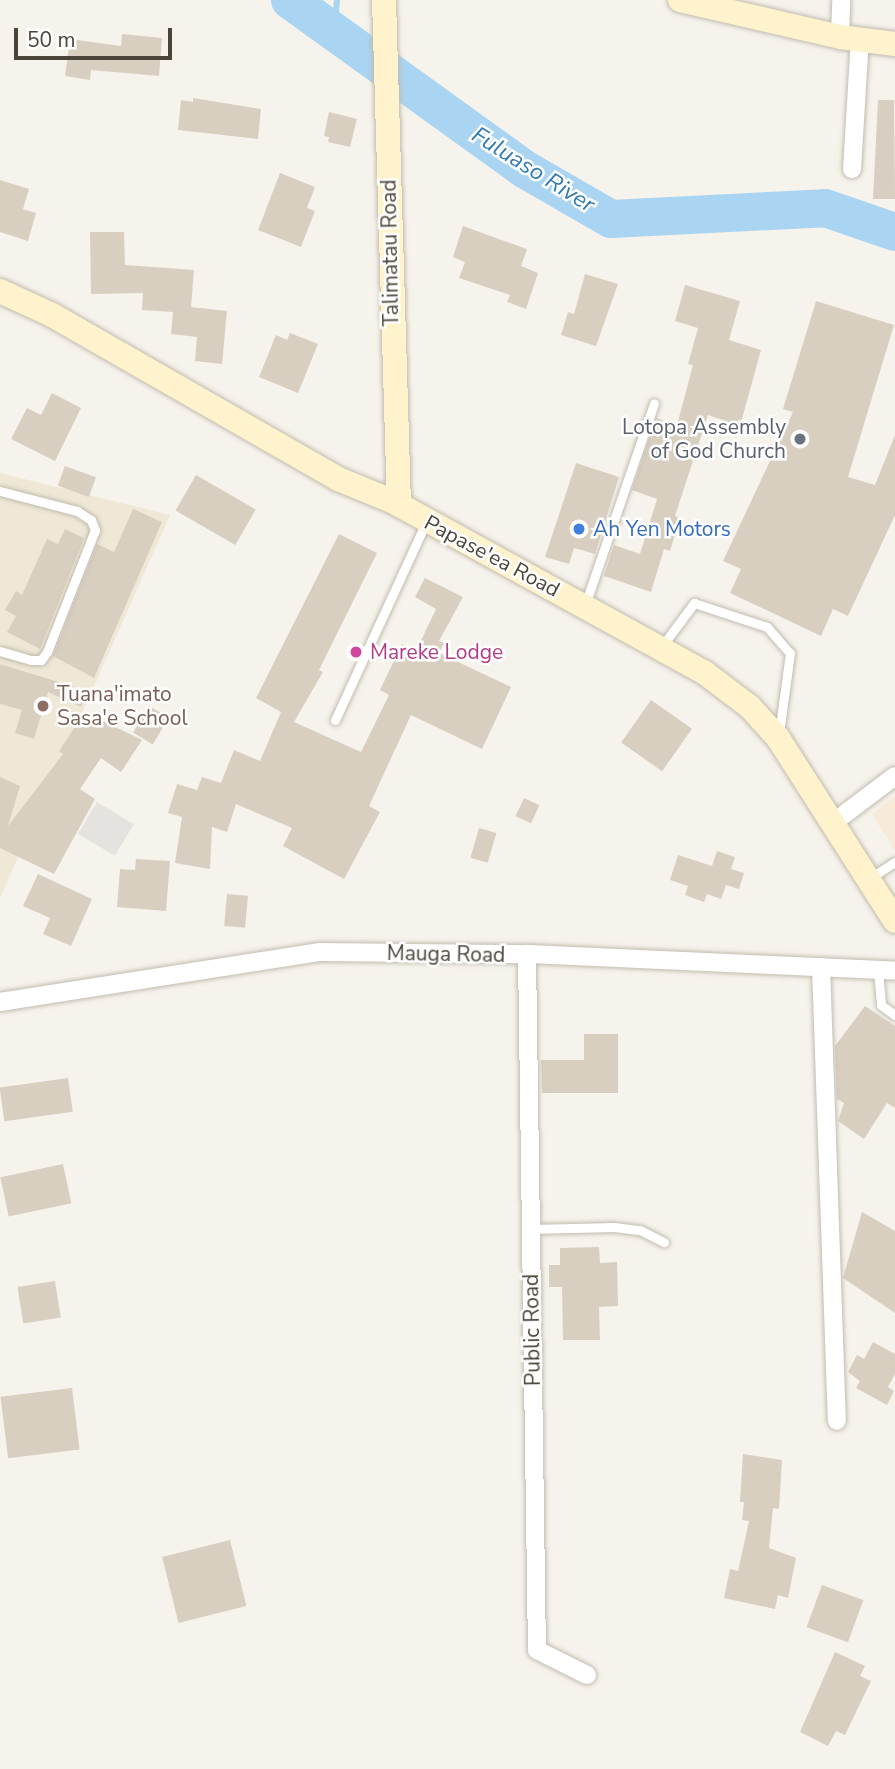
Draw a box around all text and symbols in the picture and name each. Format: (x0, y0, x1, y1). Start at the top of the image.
scale bar (18, 14, 175, 58)
text: 50 m (27, 26, 76, 54)
water label: Fuluaso River (466, 121, 600, 219)
street label: Talimatau Road (376, 179, 404, 327)
place label: Lotopa Assembly of God Church (622, 414, 786, 464)
marker: Lotopa Assembly of God Church (792, 431, 808, 447)
street label: Papase'ea Road (420, 510, 564, 602)
place label: Ah Yen Motors (593, 516, 731, 542)
marker: Ah Yen Motors (571, 521, 587, 537)
place label: Mareke Lodge (370, 639, 503, 665)
marker: Mareke Lodge (348, 644, 364, 660)
place label: Tuana'imato Sasa'e School (57, 681, 188, 731)
marker: Tuana'imato Sasa'e School (35, 698, 51, 714)
street label: Mauga Road (387, 940, 505, 968)
street label: Public Road (518, 1274, 546, 1386)

